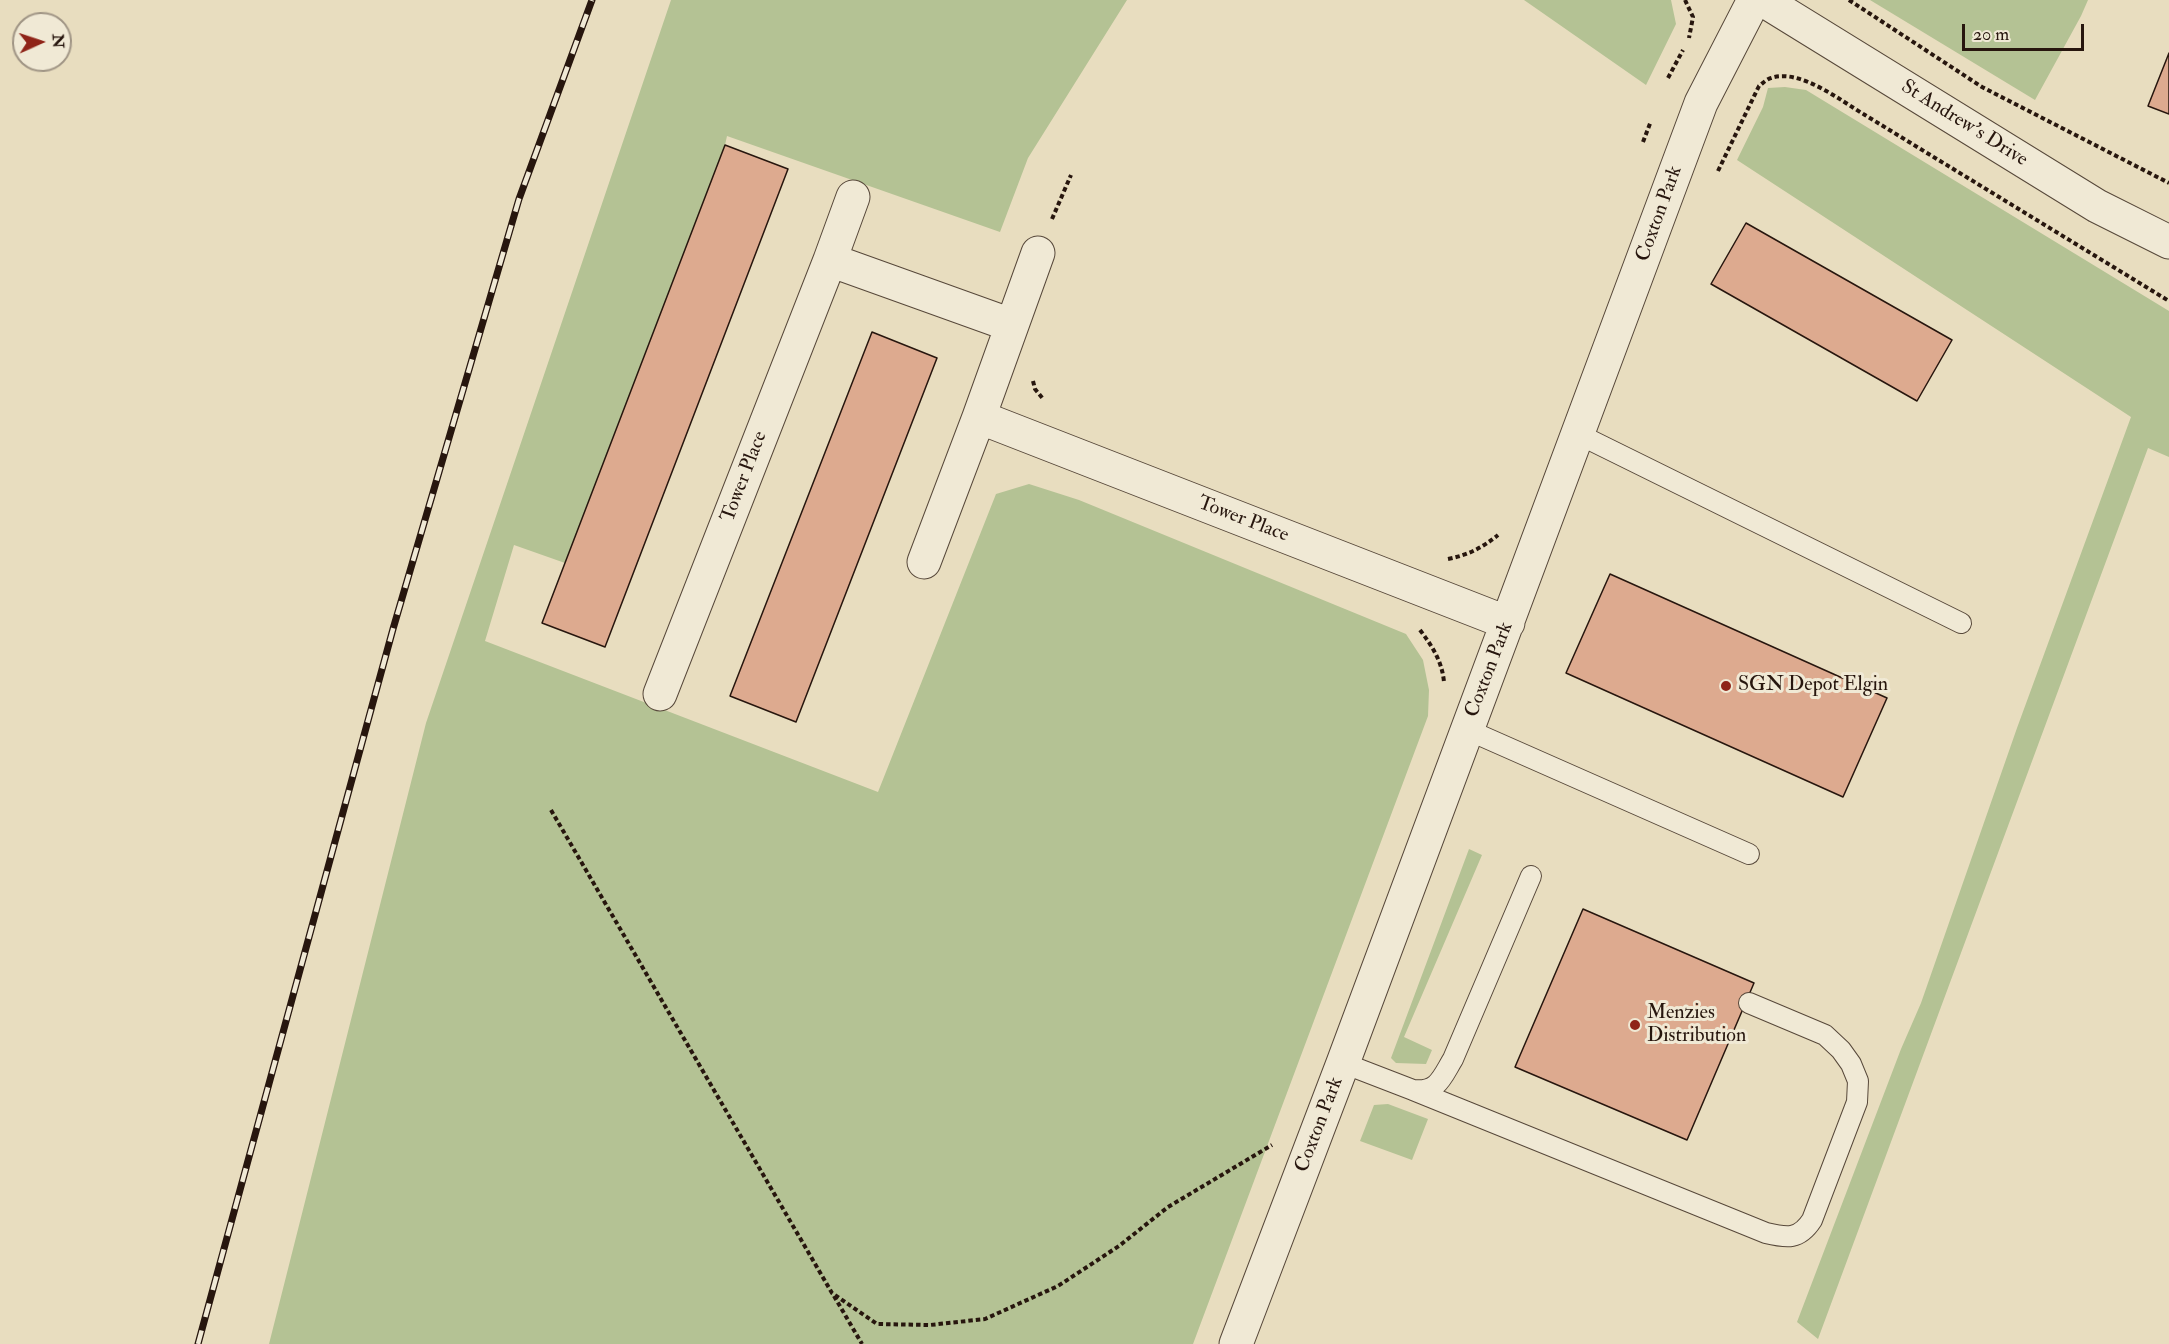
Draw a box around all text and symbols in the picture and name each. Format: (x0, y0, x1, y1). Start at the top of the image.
north arrow (12, 12, 72, 72)
scale bar (1965, 12, 2086, 50)
text: 20 m (1973, 23, 2009, 46)
text: N (48, 33, 68, 49)
street label: St Andrew's Drive (1896, 75, 2032, 173)
street label: Coxton Park (1632, 163, 1688, 265)
street label: Tower Place (717, 428, 773, 526)
street label: Tower Place (1194, 492, 1292, 548)
street label: Coxton Park (1461, 619, 1519, 721)
place label: SGN Depot Elgin (1738, 674, 1888, 698)
marker: SGN Depot Elgin (1719, 679, 1733, 693)
place label: Menzies Distribution (1647, 1002, 1746, 1049)
marker: Menzies Distribution (1628, 1018, 1642, 1032)
street label: Coxton Park (1291, 1074, 1349, 1176)

